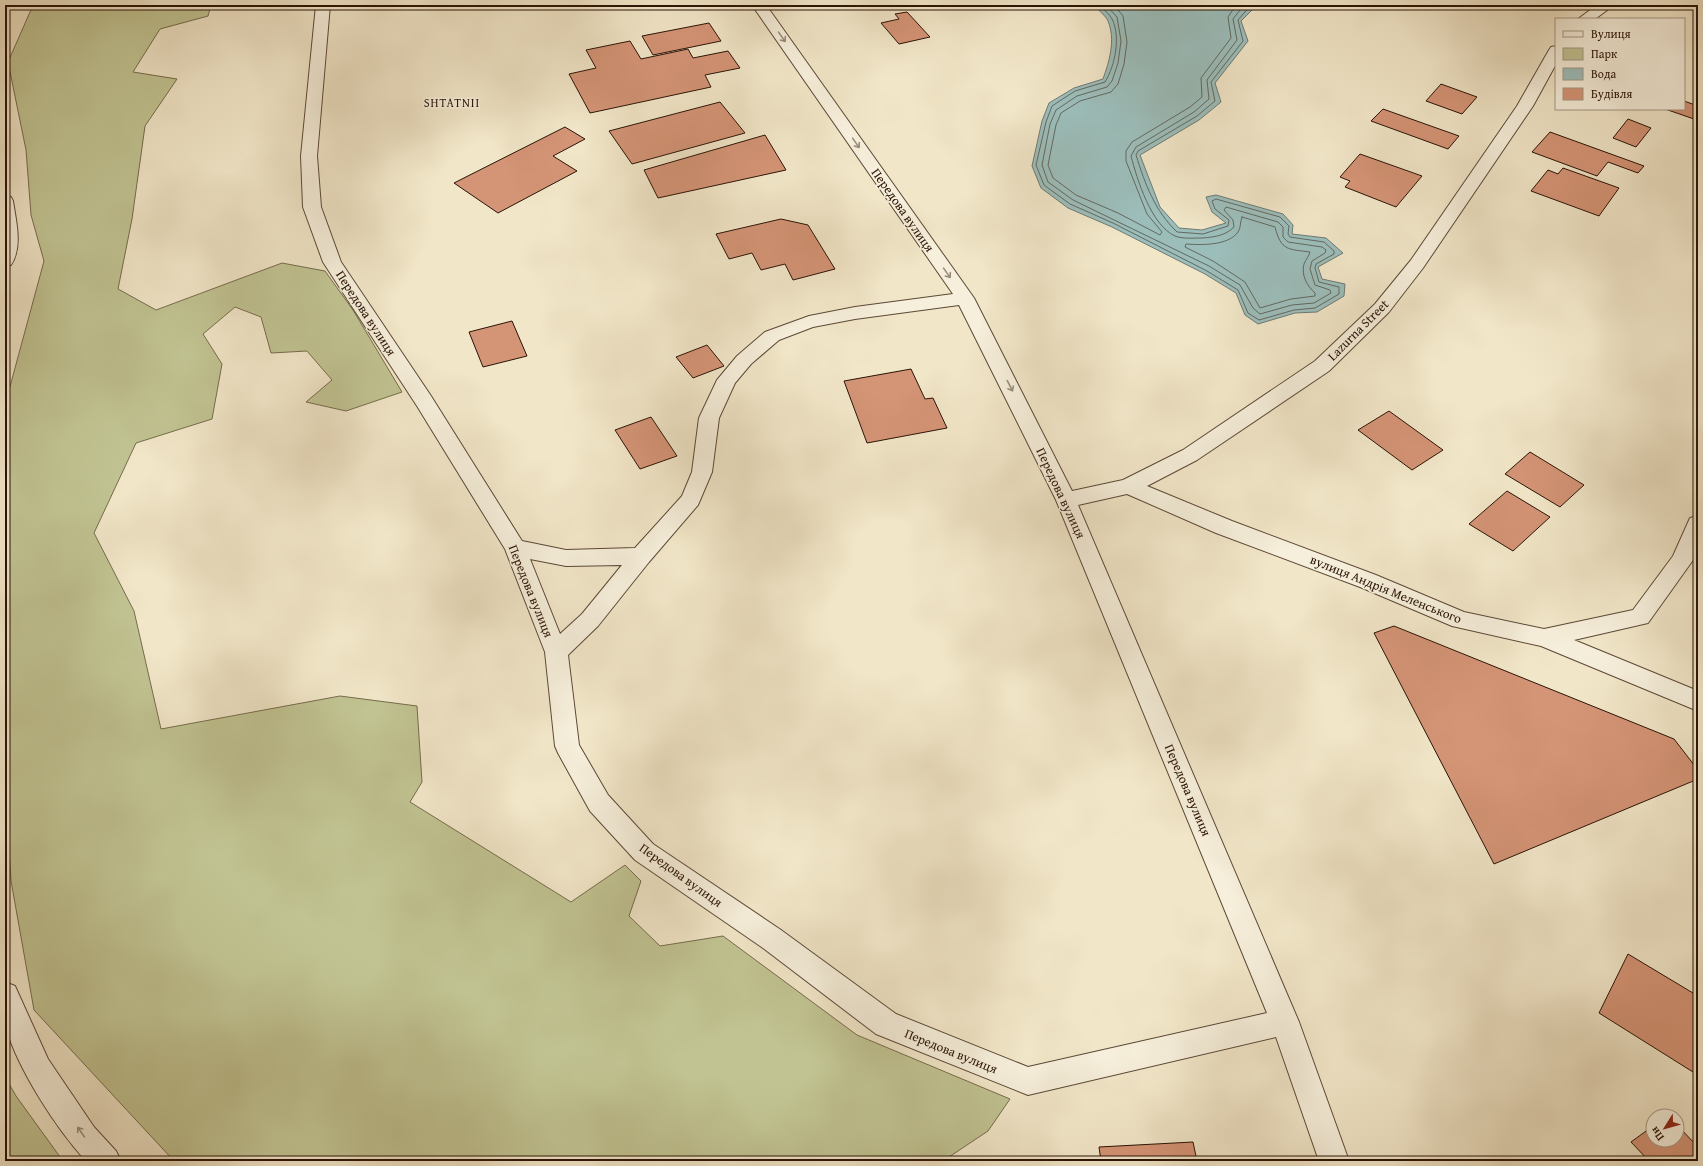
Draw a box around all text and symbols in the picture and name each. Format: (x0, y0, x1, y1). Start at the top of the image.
legend (1555, 18, 1685, 110)
text: Вулиця (1591, 25, 1631, 42)
one-way arrow (778, 31, 786, 42)
text: Парк (1591, 45, 1618, 62)
text: Вода (1591, 65, 1616, 82)
text: Будівля (1591, 85, 1632, 102)
district label: SHTATNII (424, 94, 480, 111)
one-way arrow (852, 138, 860, 149)
street label: Передова вулиця (867, 164, 939, 256)
street label: Передова вулиця (331, 267, 401, 360)
one-way arrow (943, 267, 951, 278)
street label: Lazurna Street (1323, 295, 1393, 365)
one-way arrow (1007, 380, 1014, 392)
street label: Передова вулиця (1032, 444, 1091, 542)
street label: Передова вулиця (504, 542, 558, 641)
street label: вулиця Андрія Меленського (1307, 550, 1465, 628)
street label: Передова вулиця (1160, 741, 1216, 839)
street label: Передова вулиця (636, 838, 727, 912)
street label: Передова вулиця (902, 1024, 1001, 1078)
north arrow (1645, 1108, 1685, 1148)
text: Пн (1646, 1123, 1668, 1144)
one-way arrow (77, 1126, 85, 1137)

